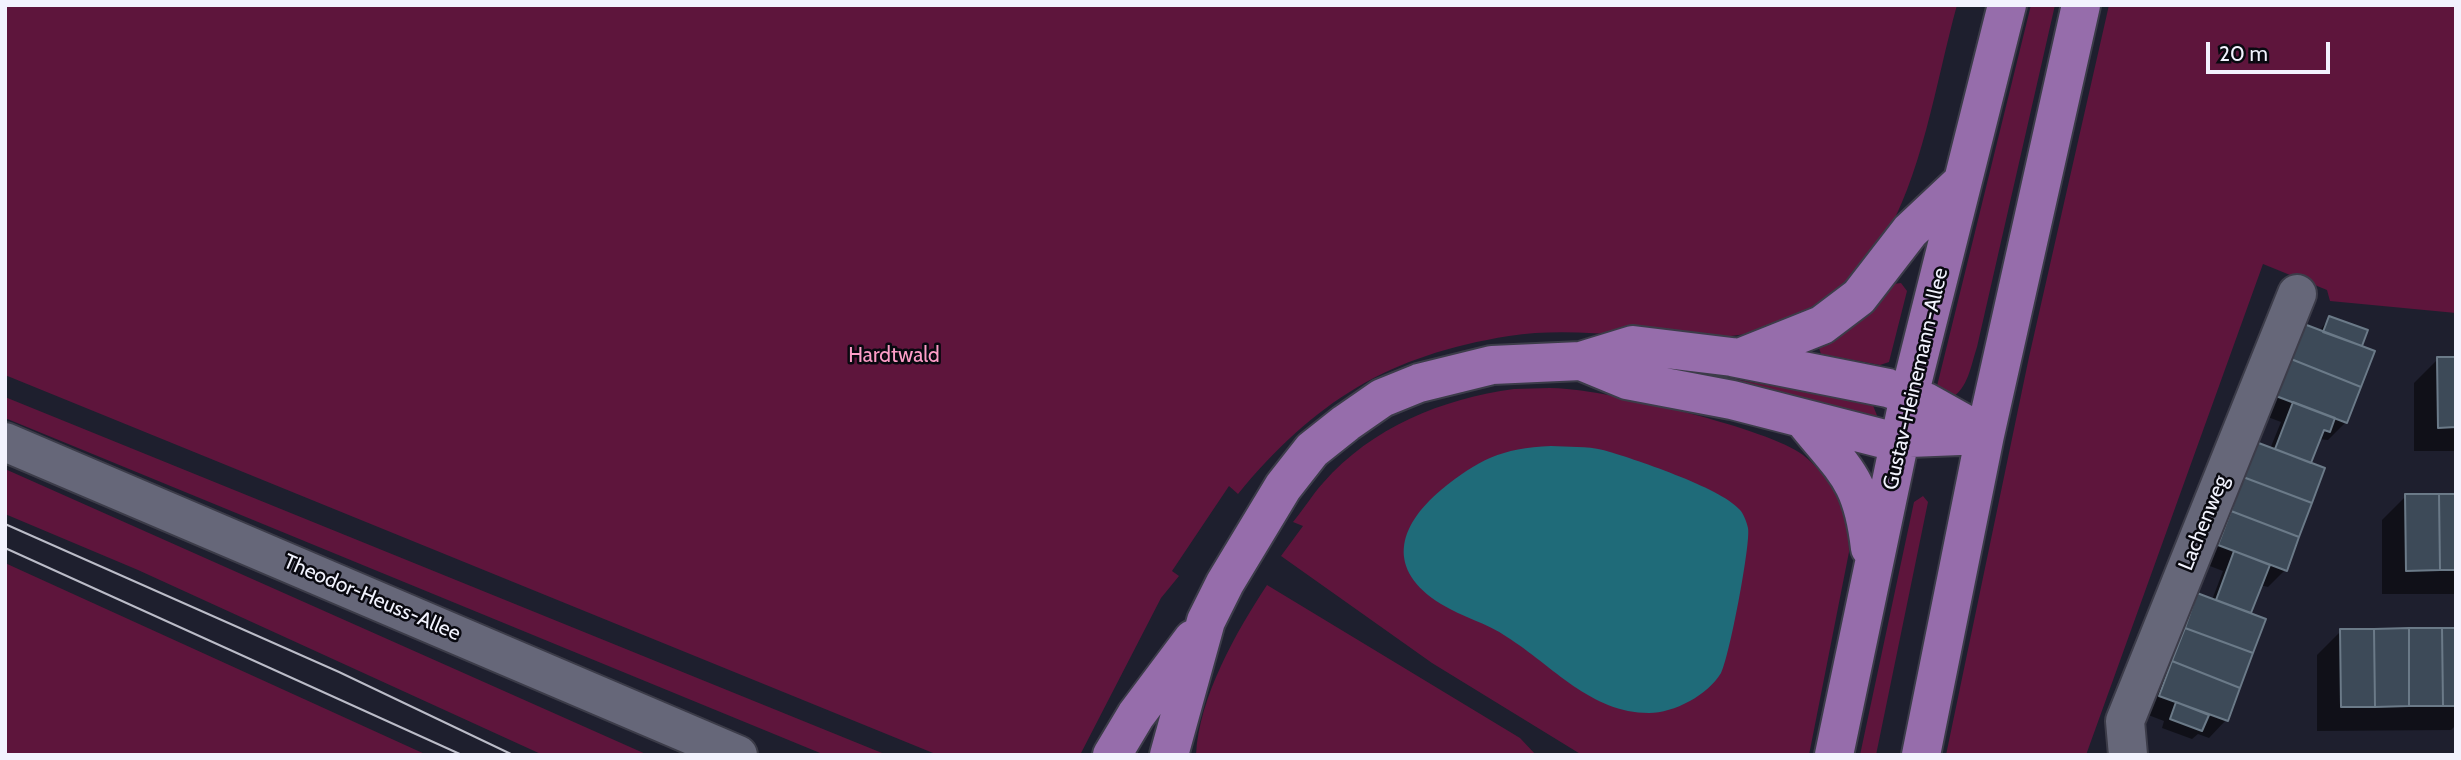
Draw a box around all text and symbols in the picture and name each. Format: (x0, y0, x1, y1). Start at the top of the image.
scale bar (2209, 28, 2333, 72)
text: 20 m (2219, 41, 2268, 66)
street label: Gustav-Heinemann-Allee (1878, 266, 1954, 492)
park label: Hardtwald (848, 343, 940, 369)
street label: Lachenweg (2174, 472, 2234, 574)
street label: Theodor-Heuss-Allee (280, 549, 464, 647)

